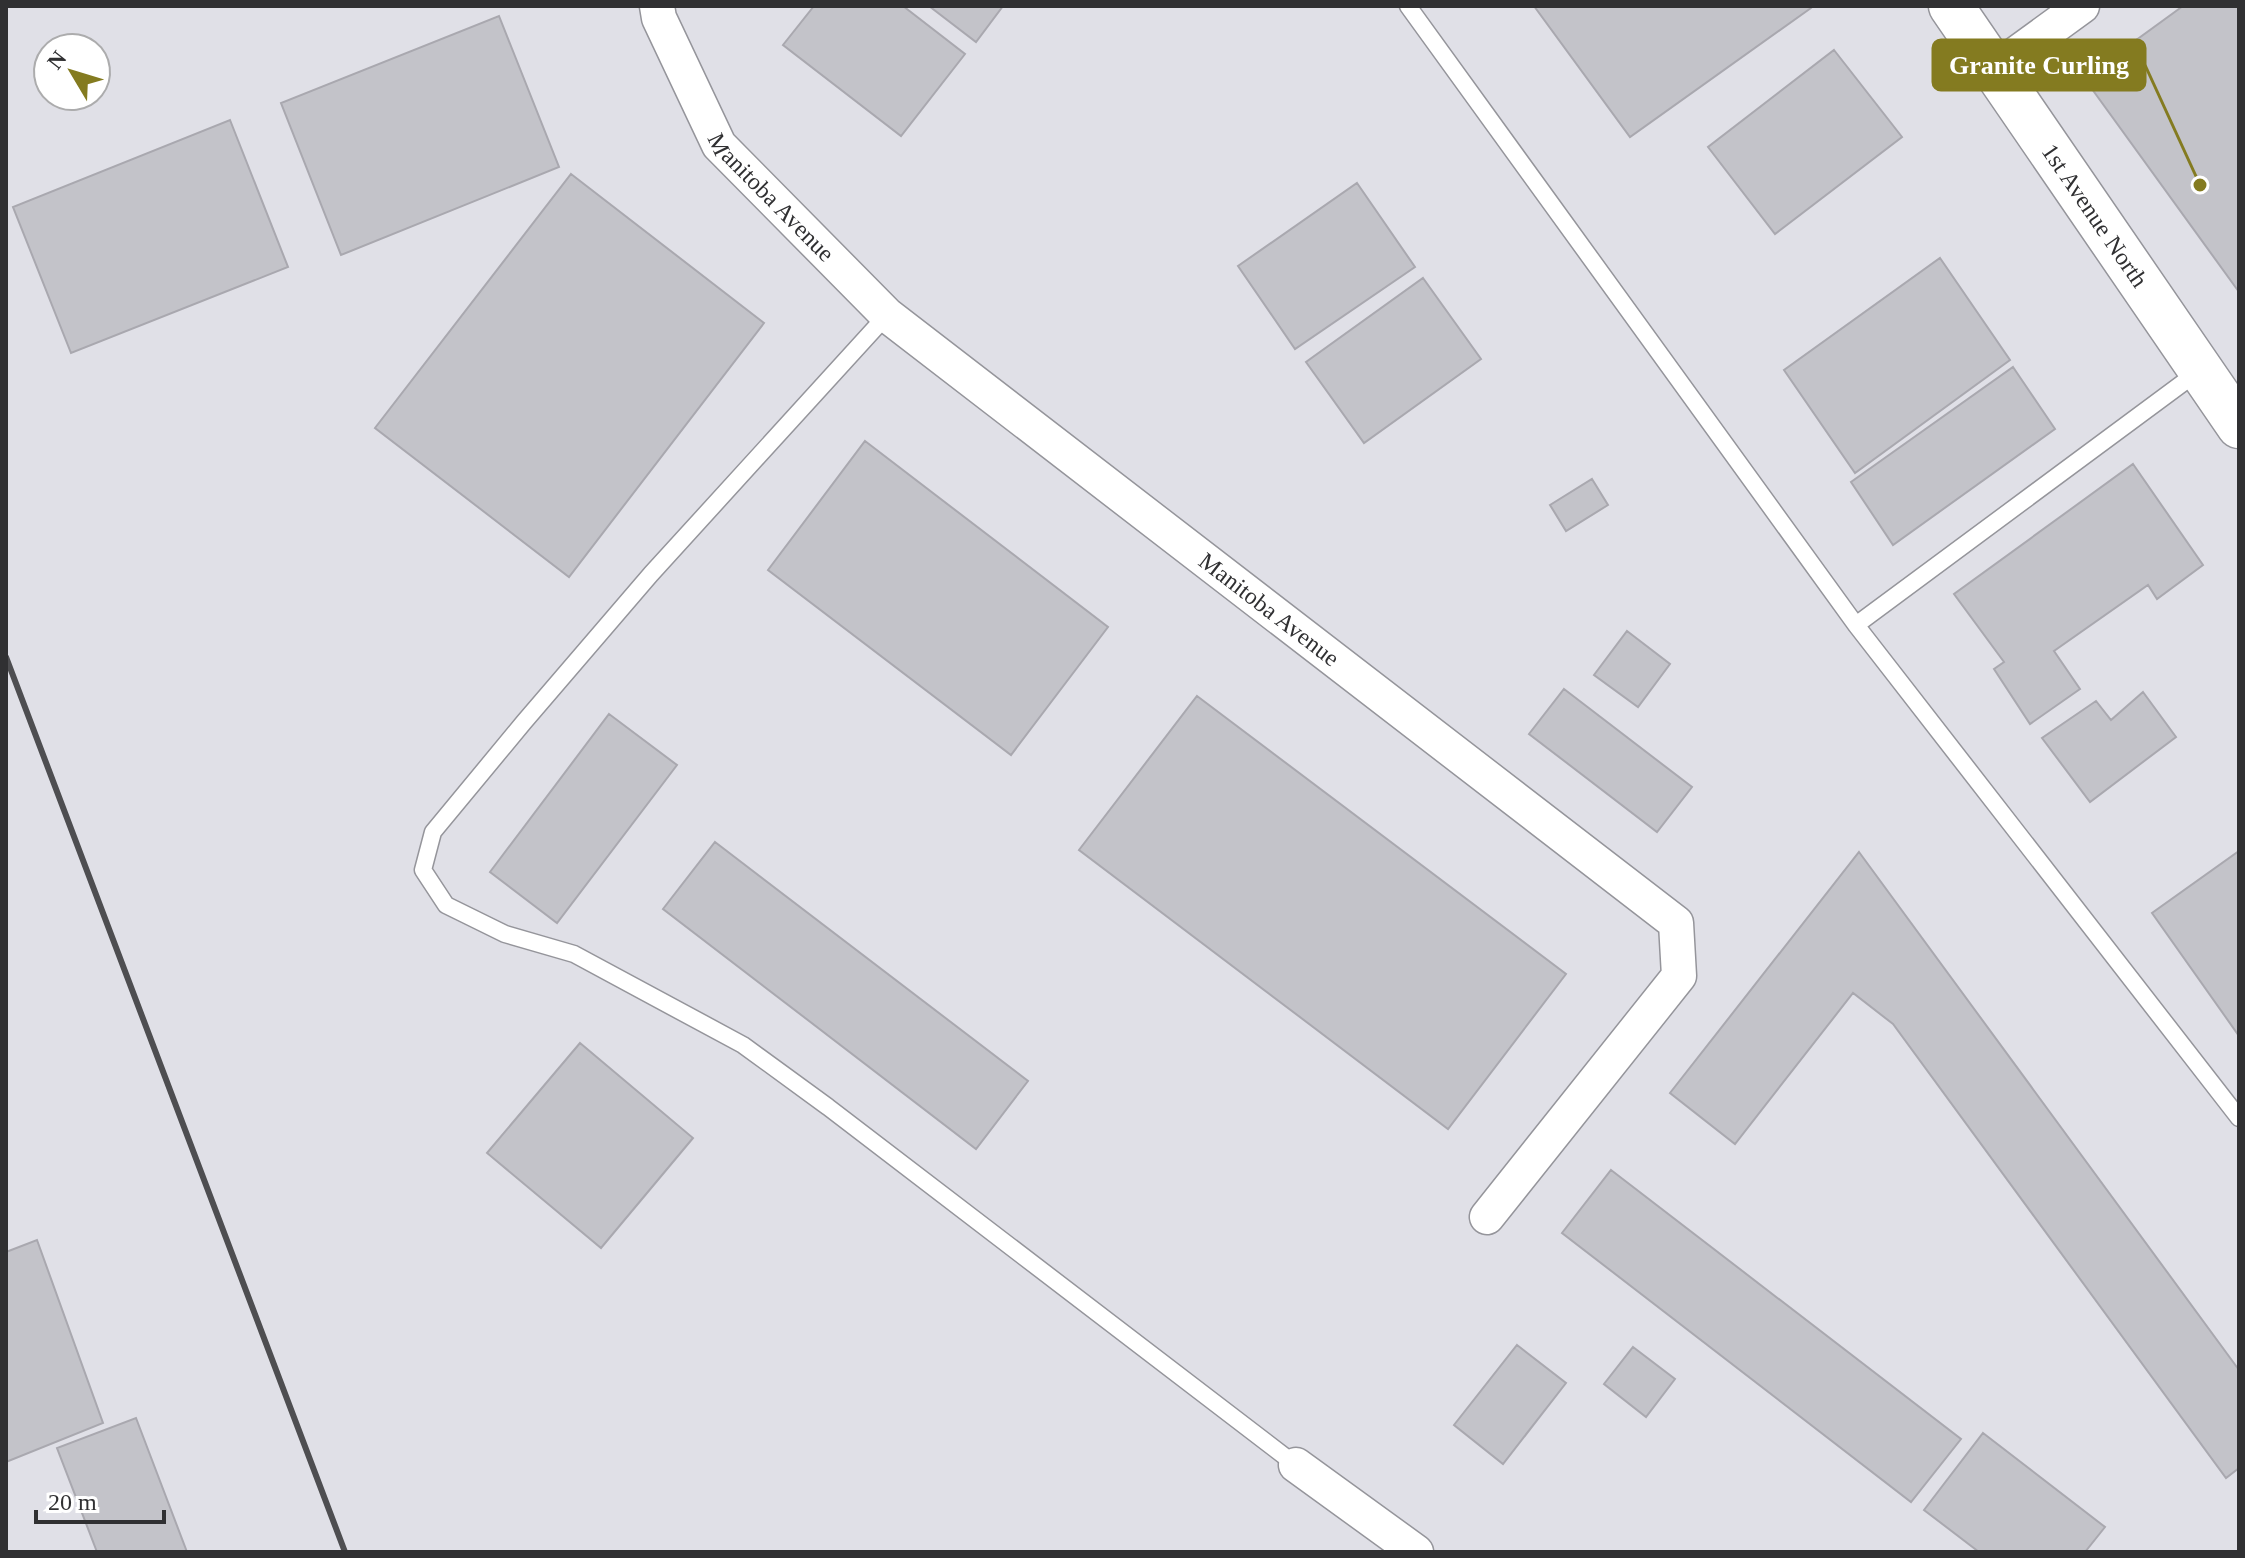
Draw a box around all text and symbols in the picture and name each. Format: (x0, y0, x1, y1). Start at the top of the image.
north arrow (32, 32, 112, 112)
callout: Granite Curling (1933, 40, 2145, 90)
text: N (42, 46, 71, 74)
text: Granite Curling (1949, 51, 2129, 80)
street label: Manitoba Avenue (702, 129, 839, 267)
street label: 1st Avenue North (2037, 139, 2153, 292)
street label: Manitoba Avenue (1194, 547, 1344, 671)
scale bar (36, 1474, 164, 1524)
text: 20 m (48, 1489, 97, 1515)

